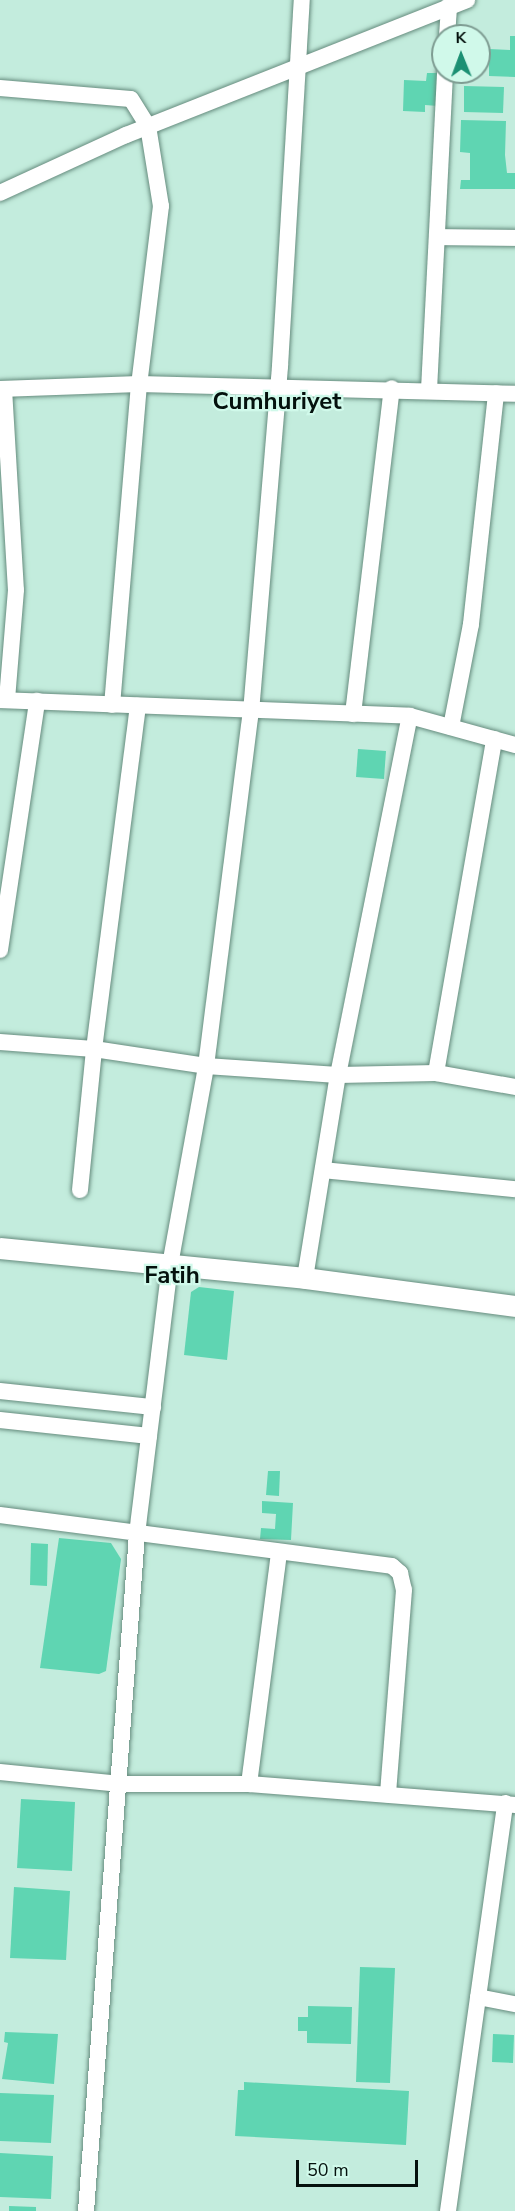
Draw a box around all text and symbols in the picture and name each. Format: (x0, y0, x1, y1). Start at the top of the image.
north arrow (431, 24, 491, 84)
text: K (455, 27, 466, 49)
district label: Cumhuriyet (213, 388, 341, 416)
district label: Fatih (144, 1262, 200, 1290)
scale bar (299, 2148, 420, 2186)
text: 50 m (307, 2158, 349, 2182)

